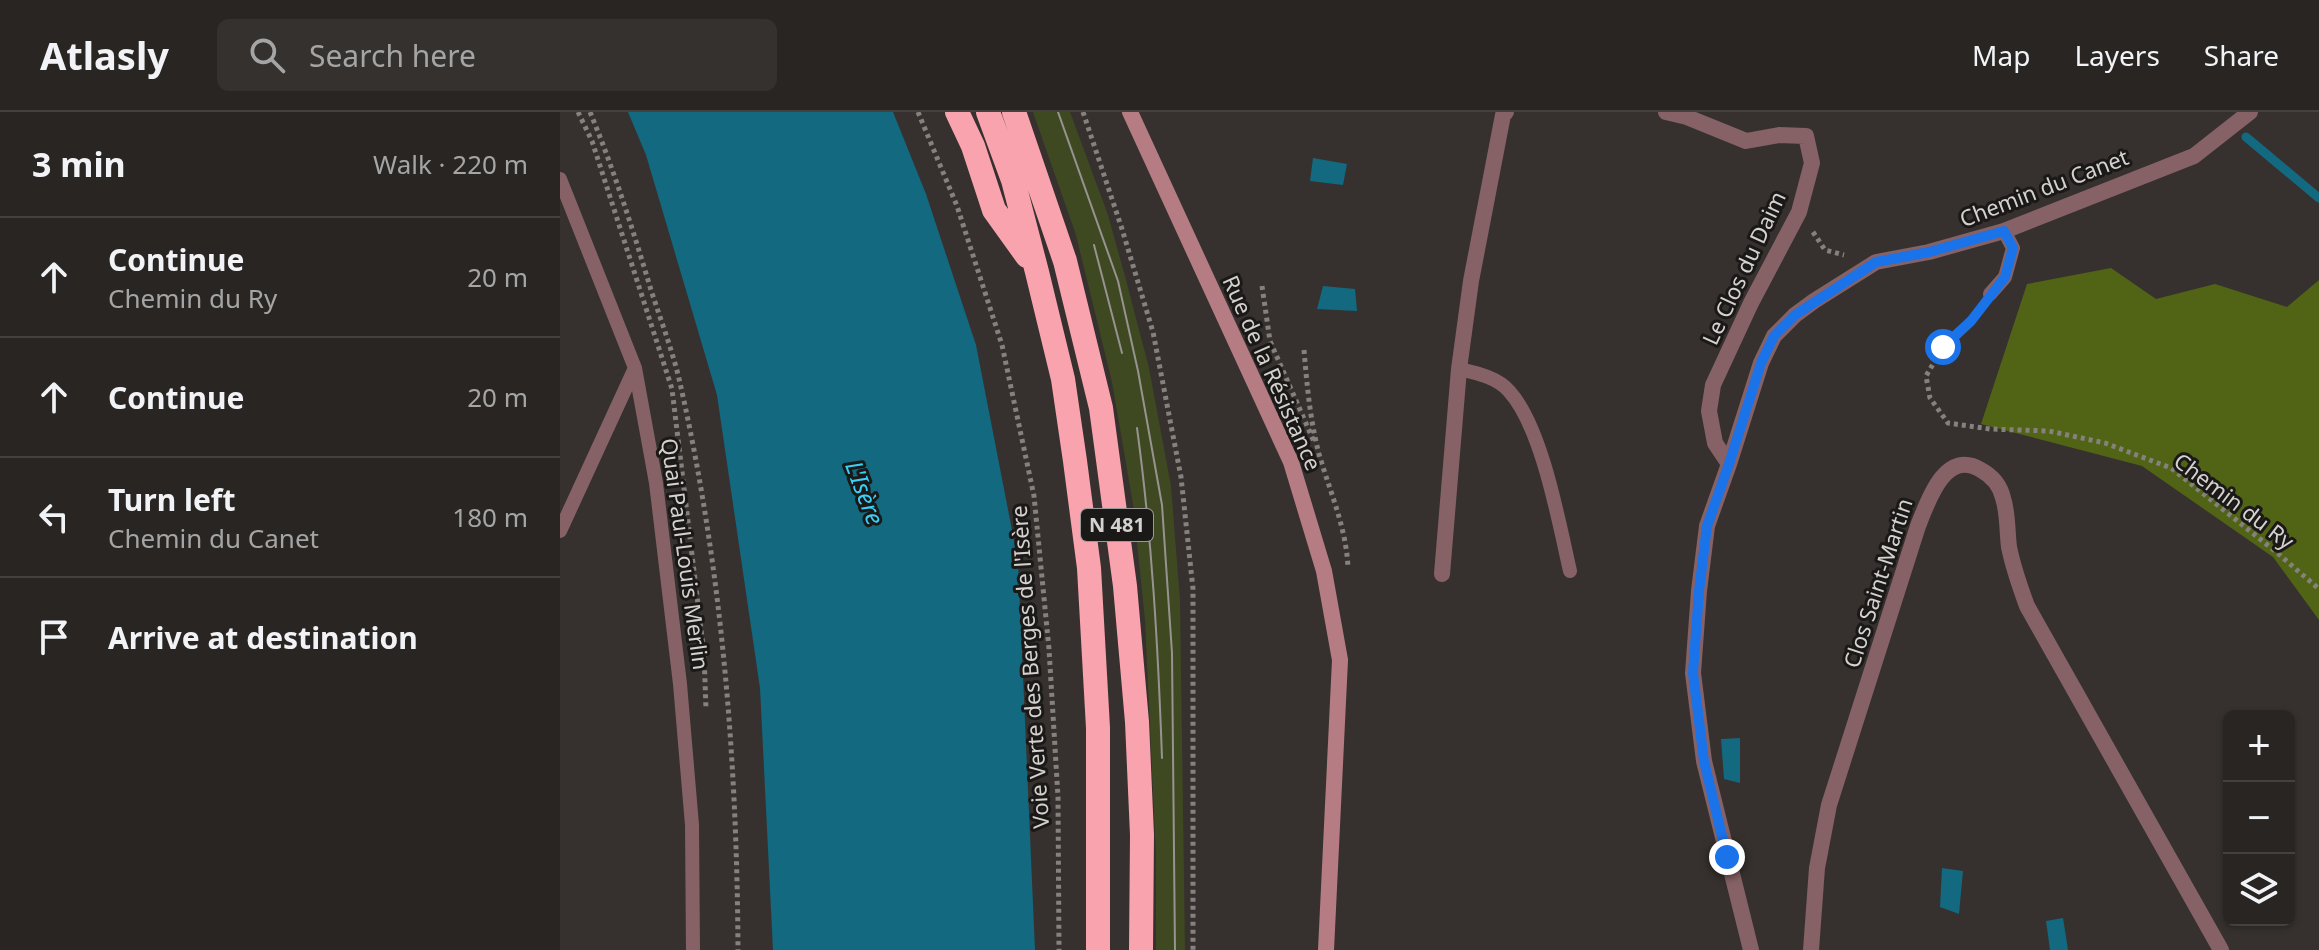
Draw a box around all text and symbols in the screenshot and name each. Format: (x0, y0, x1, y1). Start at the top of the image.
search box (217, 19, 777, 91)
text: Atlasly (40, 29, 169, 81)
icon: search (245, 33, 289, 77)
text: Search here (309, 35, 476, 76)
text: Map (1972, 36, 2030, 74)
text: Layers (2074, 36, 2160, 74)
text: Share (2204, 36, 2279, 74)
text: 3 min (32, 141, 126, 187)
street label: Chemin du Canet (1955, 141, 2132, 233)
text: Walk · 220 m (373, 146, 528, 182)
street label: Le Clos du Daim (1694, 186, 1792, 349)
text: Continue (108, 239, 244, 280)
icon: ahead (32, 255, 76, 299)
text: 20 m (467, 259, 528, 295)
street label: Rue de la Résistance (1216, 270, 1329, 475)
text: Chemin du Ry (108, 280, 277, 316)
route start (1925, 329, 1961, 365)
icon: ahead (32, 375, 76, 419)
text: Continue (108, 377, 244, 418)
text: 20 m (467, 379, 528, 415)
street label: Quai Paul-Louis Merlin (655, 436, 717, 671)
street label: Chemin du Ry (2168, 445, 2301, 556)
water label: L'Isère (838, 456, 893, 529)
text: Turn left (108, 479, 236, 520)
street label: Clos Saint-Martin (1836, 494, 1919, 671)
icon: left (32, 495, 76, 539)
text: 180 m (452, 499, 528, 535)
street label: Voie Verte des Berges de l'Isère (1003, 504, 1055, 830)
road number: N 481 (1081, 509, 1153, 541)
text: Chemin du Canet (108, 520, 319, 556)
icon: arrive (32, 615, 76, 659)
text: Arrive at destination (108, 617, 418, 658)
map controls (2223, 710, 2295, 926)
button: + (2223, 710, 2295, 782)
button: − (2223, 782, 2295, 854)
route end (1709, 839, 1745, 875)
button: layers (2223, 854, 2295, 926)

